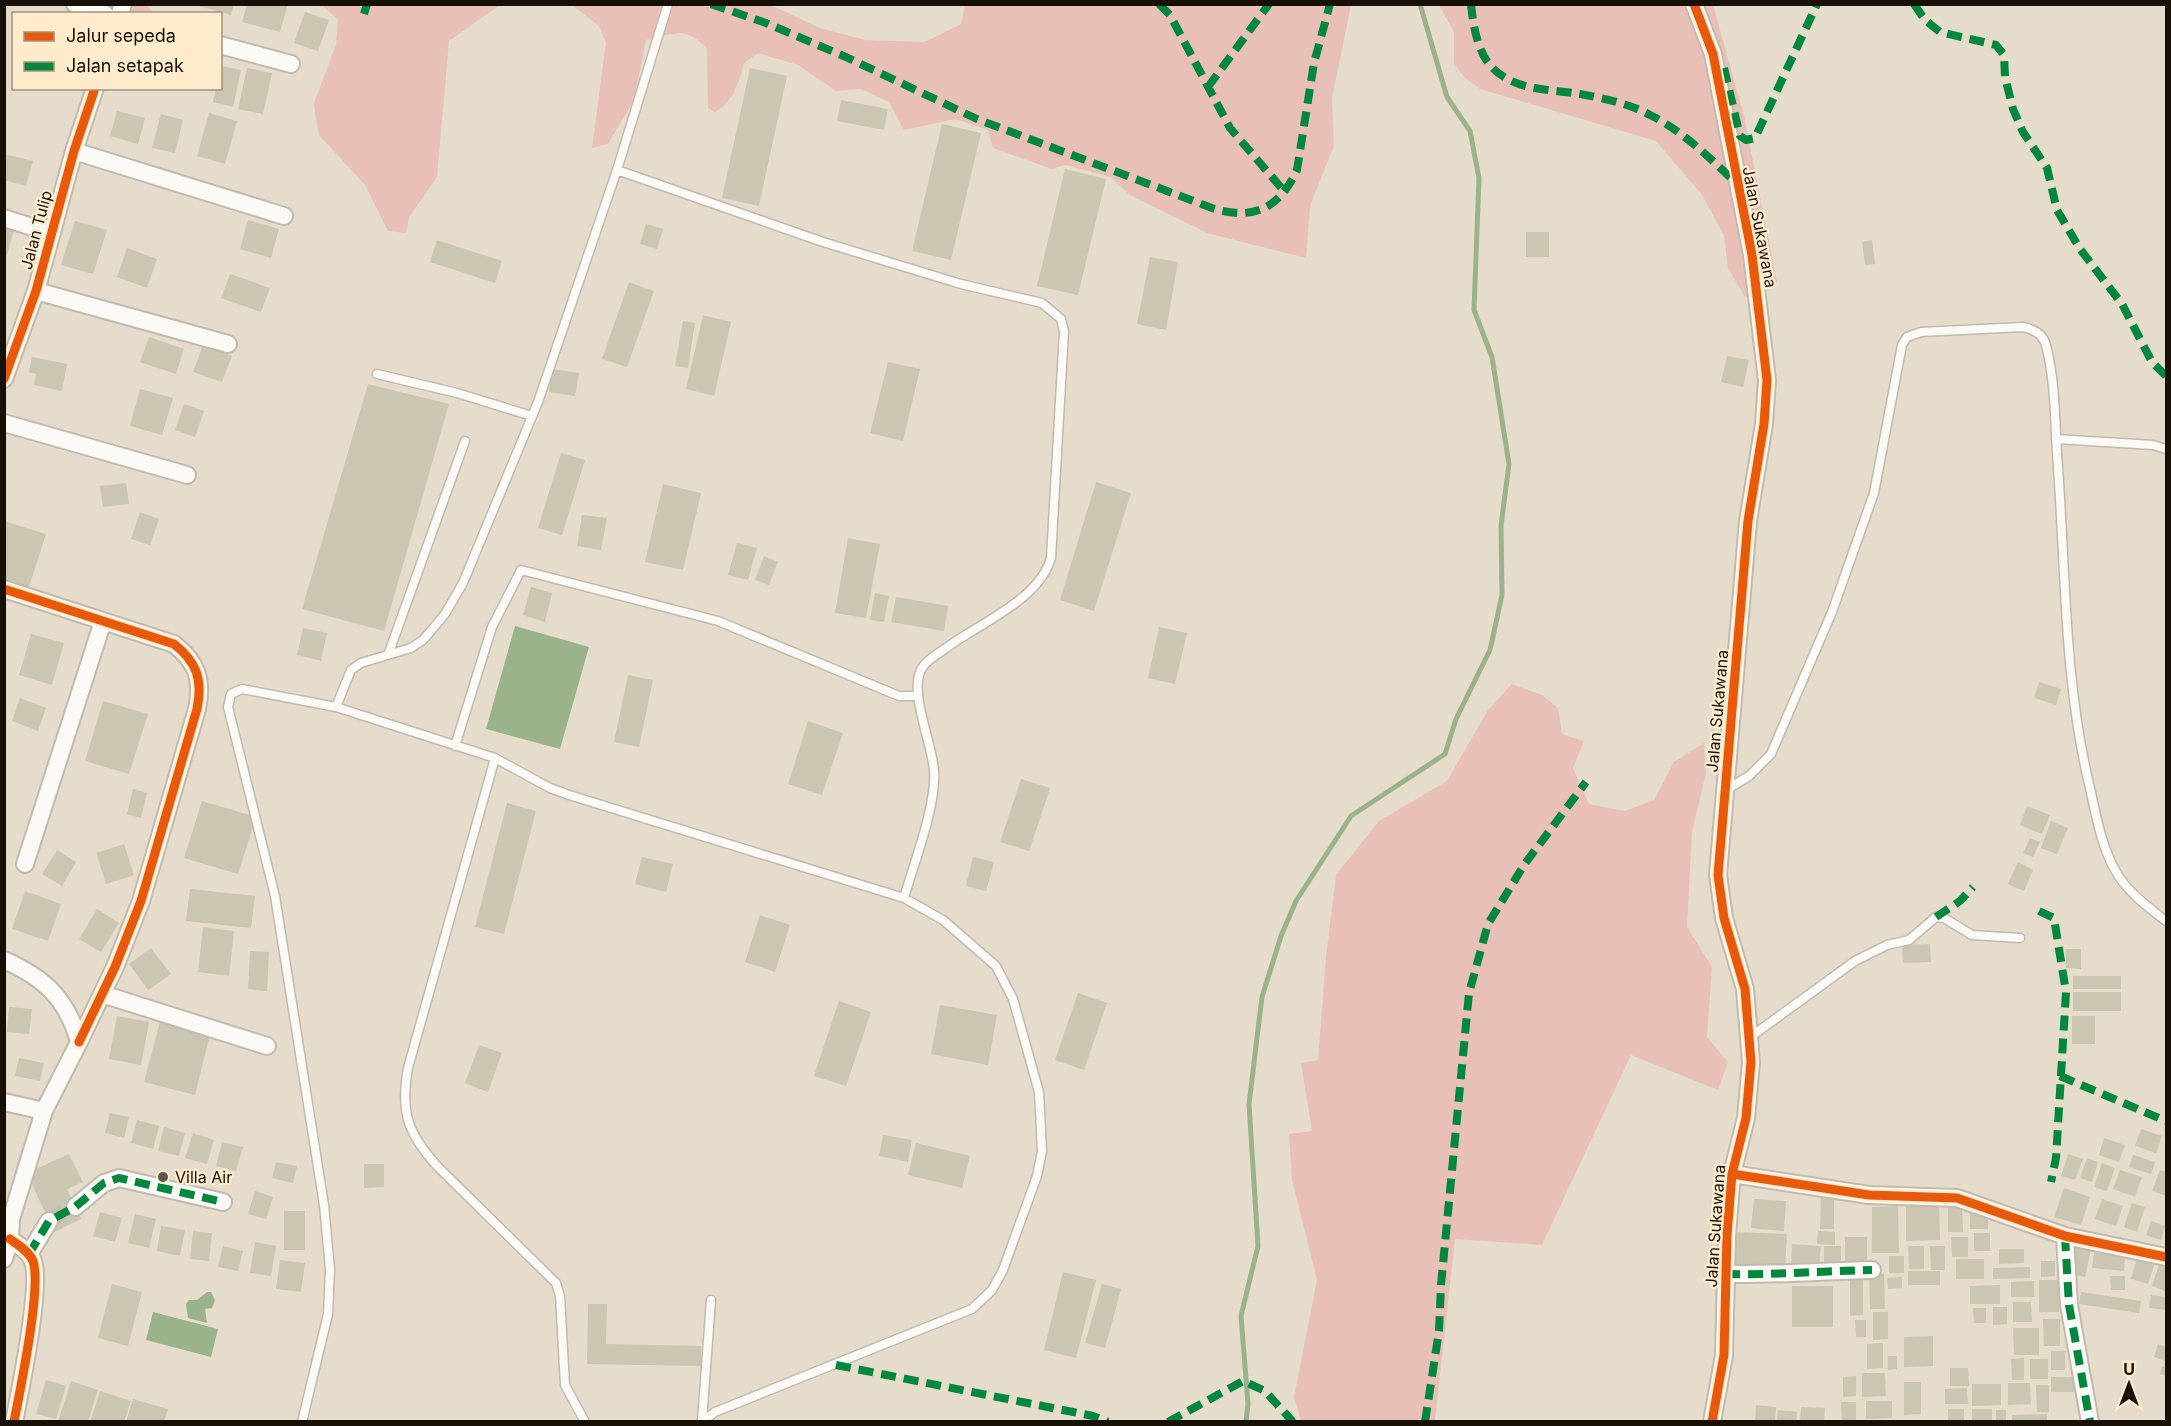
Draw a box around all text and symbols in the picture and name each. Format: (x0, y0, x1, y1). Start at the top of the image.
legend (12, 12, 222, 90)
text: Jalur sepeda (66, 25, 176, 46)
text: Jalan setapak (66, 55, 184, 76)
street label: Jalan Sukawana (1738, 165, 1782, 289)
street label: Jalan Tulip (16, 188, 56, 272)
street label: Jalan Sukawana (1702, 649, 1732, 773)
street label: Jalan Sukawana (1701, 1164, 1729, 1288)
place label: Villa Air (175, 1167, 232, 1187)
marker: Villa Air (156, 1170, 170, 1184)
north arrow (2099, 1354, 2159, 1414)
text: U (2123, 1359, 2135, 1379)

